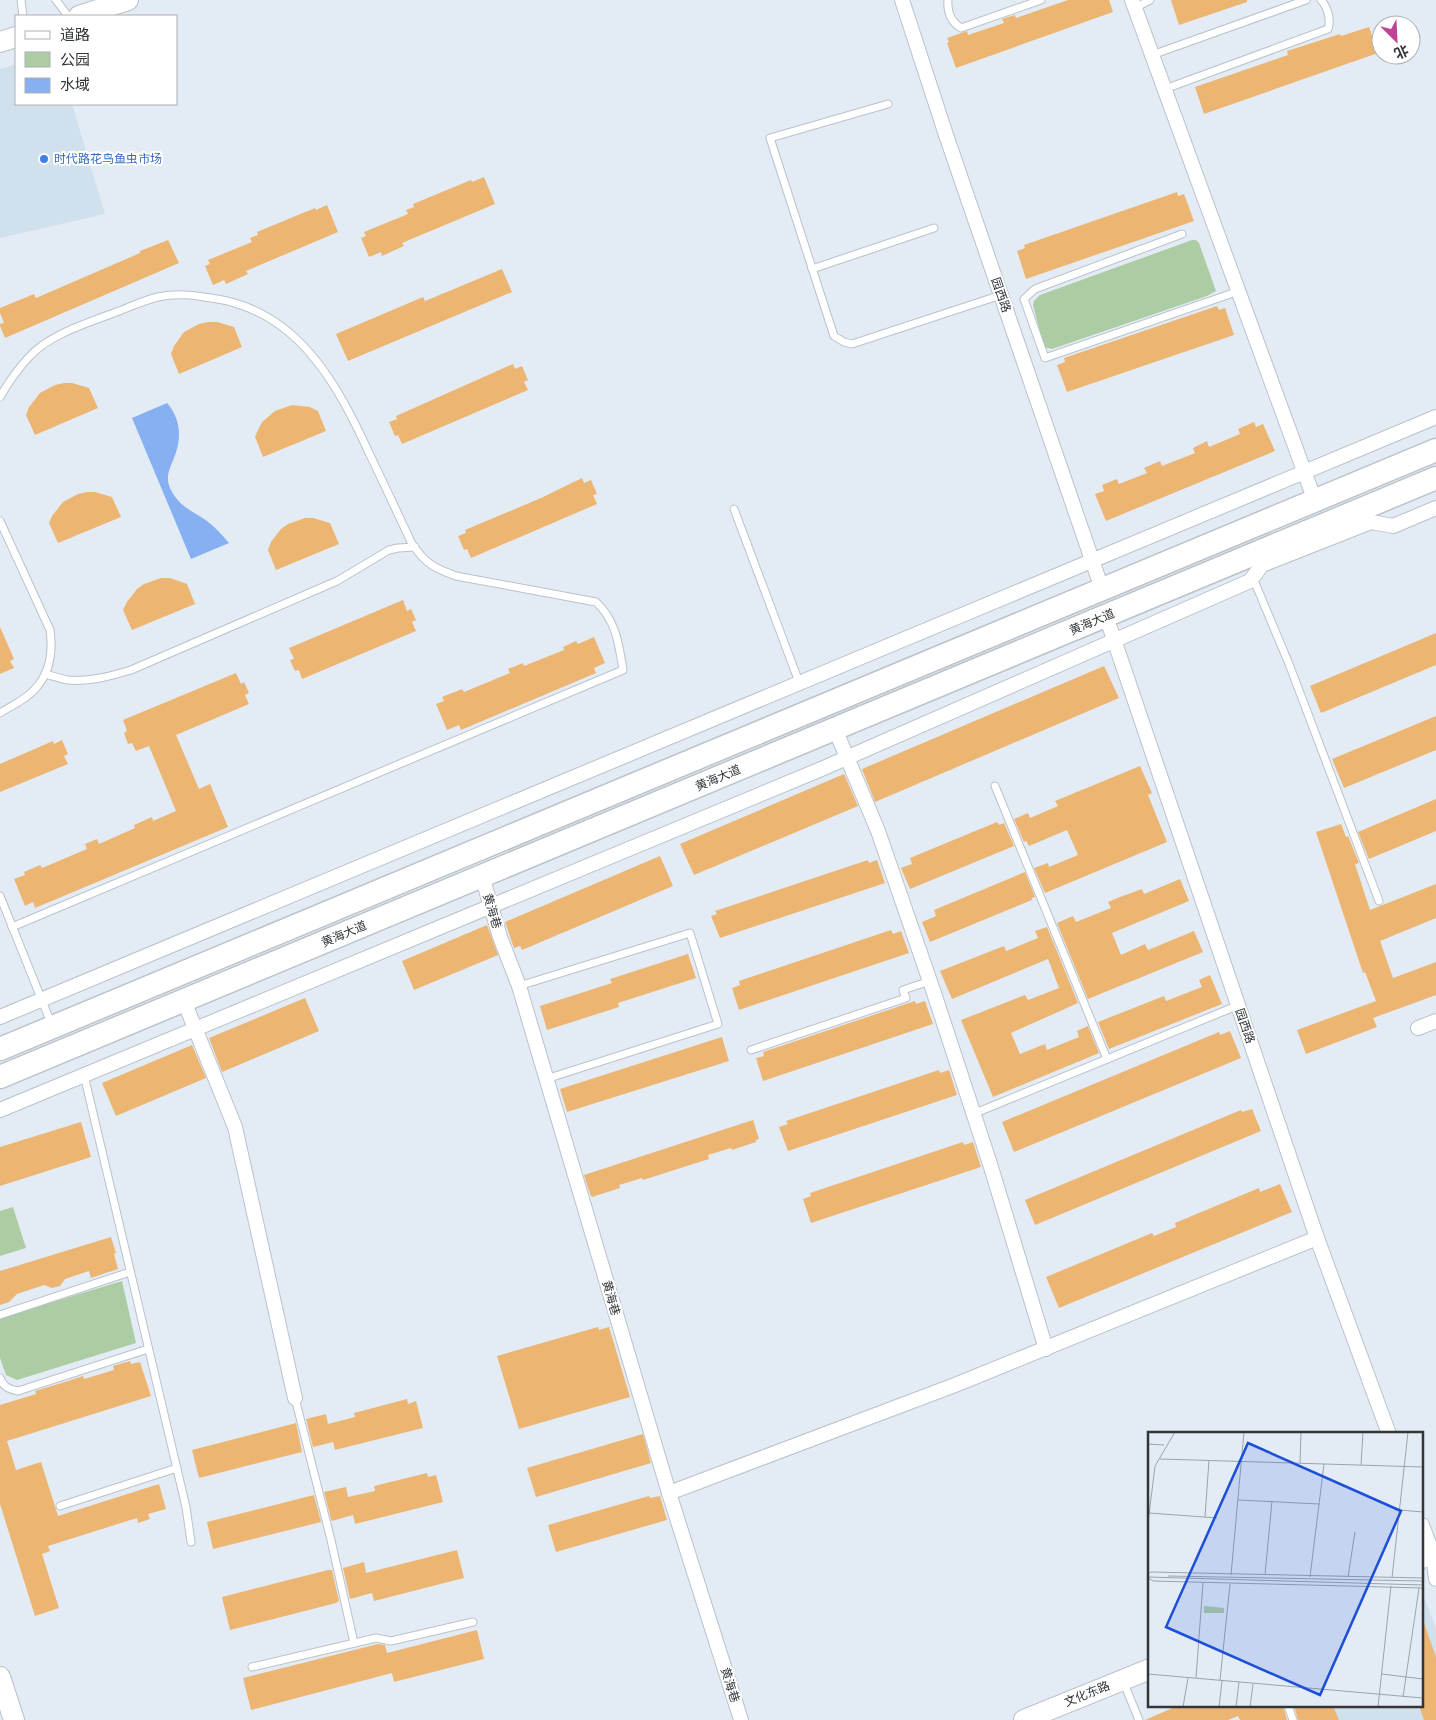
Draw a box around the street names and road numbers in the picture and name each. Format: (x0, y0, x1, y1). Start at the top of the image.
street label: 园西路 (989, 275, 1014, 314)
street label: 黄海大道 (1067, 605, 1116, 637)
street label: 黄海大道 (693, 761, 742, 793)
street label: 黄海巷 (481, 891, 505, 930)
street label: 黄海大道 (319, 917, 368, 949)
street label: 园西路 (1233, 1006, 1258, 1045)
street label: 黄海巷 (600, 1278, 624, 1317)
street label: 黄海巷 (719, 1665, 743, 1704)
street label: 文化东路 (1062, 1678, 1112, 1709)

